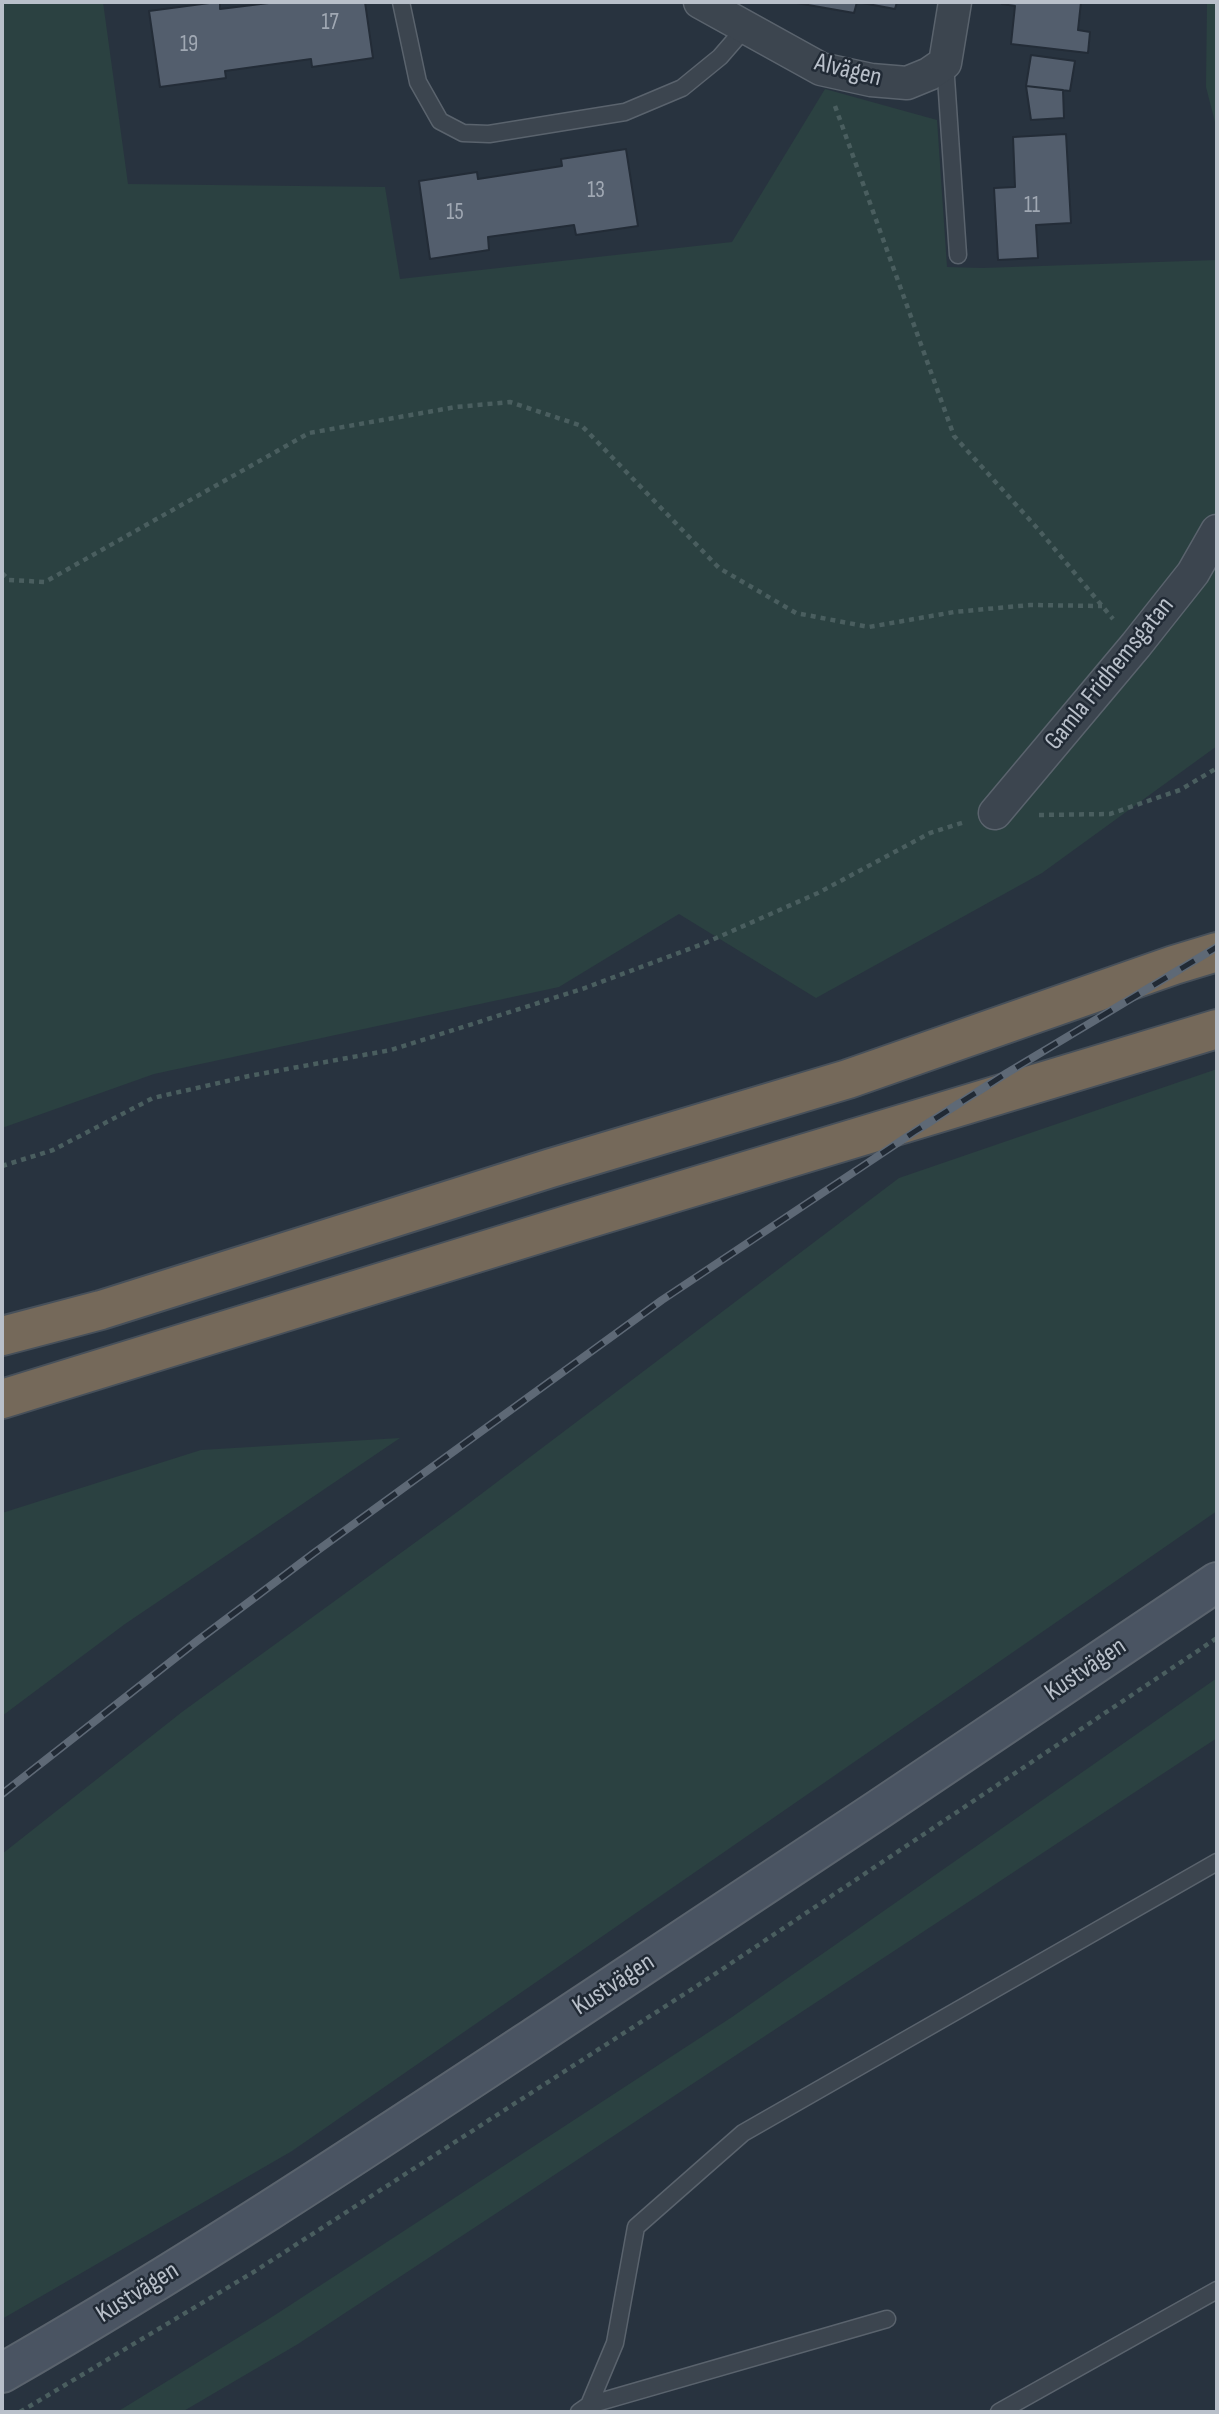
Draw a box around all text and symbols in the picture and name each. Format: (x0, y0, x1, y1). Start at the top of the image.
house number: 17 (321, 9, 339, 37)
house number: 19 (180, 31, 198, 59)
street label: Alvägen (811, 48, 885, 94)
house number: 13 (587, 177, 605, 205)
house number: 11 (1024, 192, 1040, 220)
house number: 15 (446, 199, 464, 227)
street label: Gamla Fridhemsgatan (1039, 591, 1181, 757)
street label: Kustvägen (1039, 1632, 1133, 1708)
street label: Kustvägen (567, 1947, 661, 2023)
street label: Kustvägen (91, 2256, 185, 2330)

